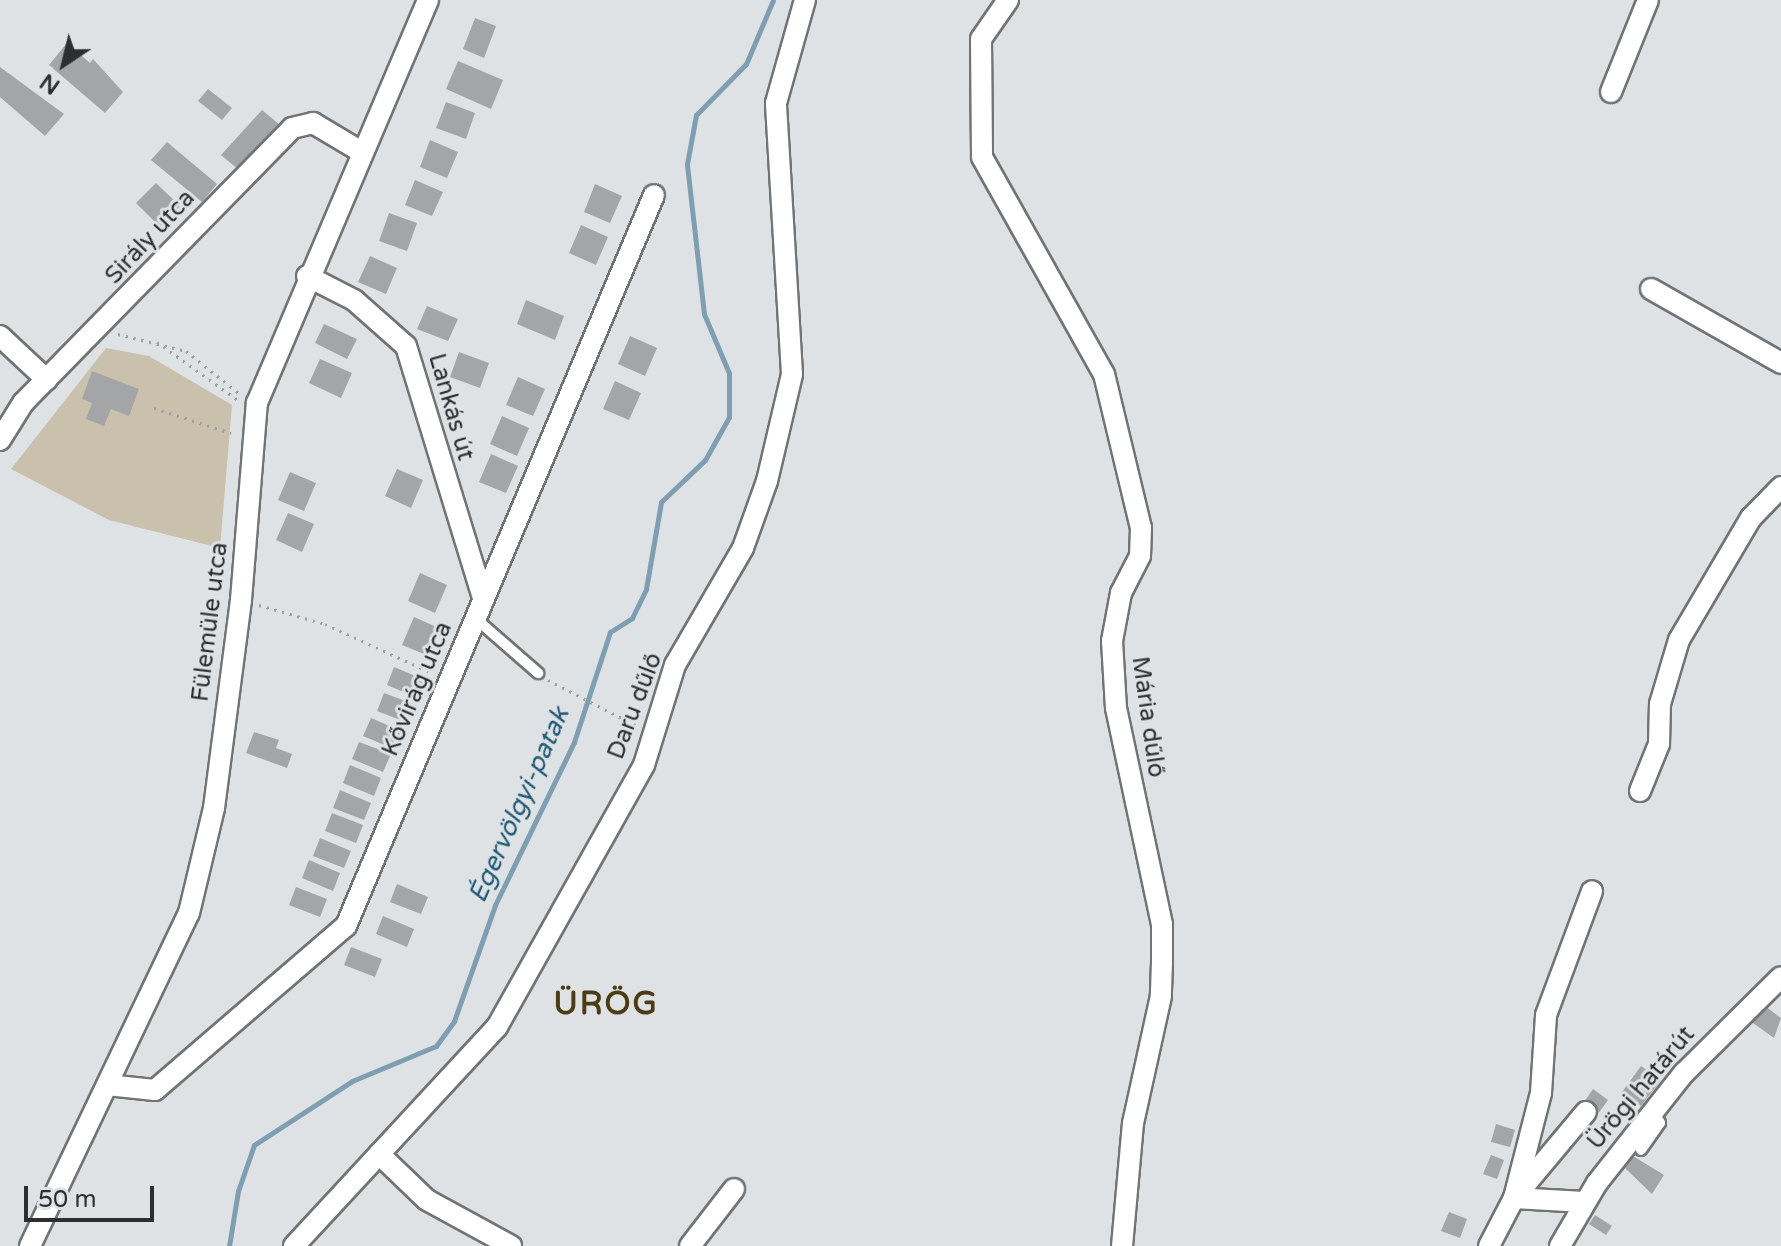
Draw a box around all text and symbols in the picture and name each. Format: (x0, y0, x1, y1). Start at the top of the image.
north arrow (24, 24, 104, 104)
text: N (36, 68, 65, 99)
street label: Sirály utca (99, 184, 201, 290)
street label: Lankás út (422, 350, 480, 464)
street label: Fülemüle utca (186, 541, 234, 703)
street label: Kővirág utca (376, 617, 458, 761)
street label: Daru dűlő (602, 649, 668, 763)
street label: Mária dűlő (1125, 655, 1171, 779)
water label: Égervölgyi-patak (462, 703, 576, 907)
district label: ÜRÖG (553, 985, 659, 1023)
street label: Ürögi határút (1581, 1021, 1701, 1155)
scale bar (28, 1170, 158, 1220)
text: 50 m (38, 1185, 96, 1214)

